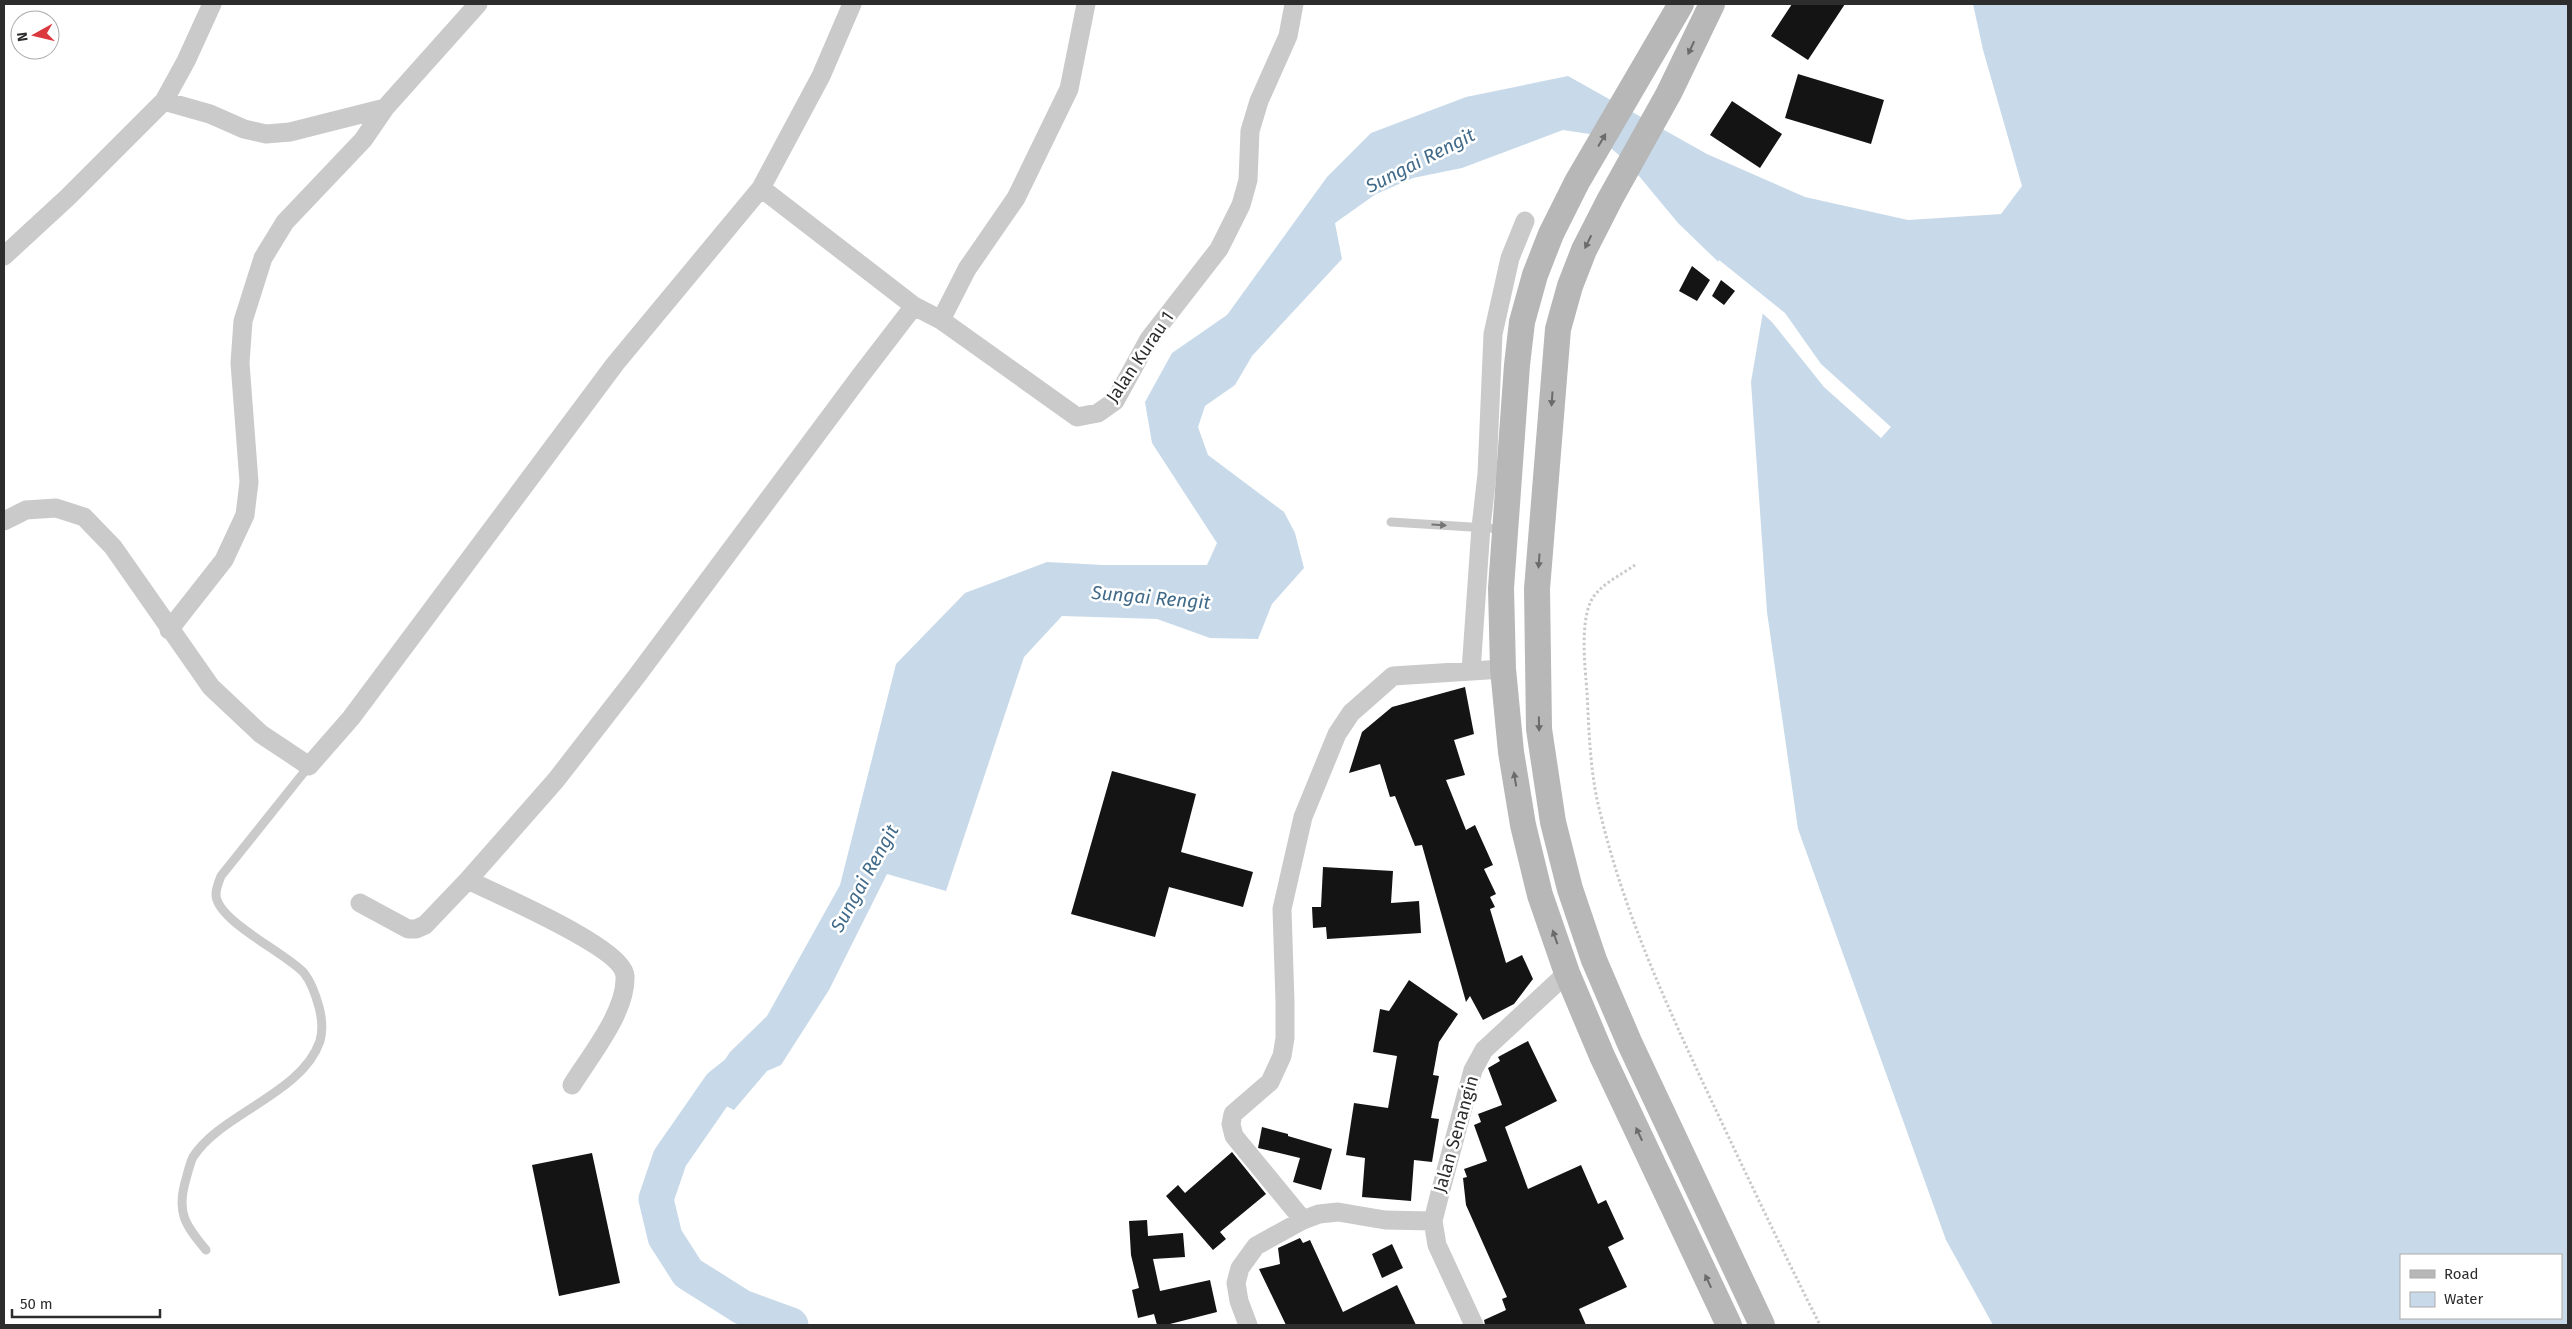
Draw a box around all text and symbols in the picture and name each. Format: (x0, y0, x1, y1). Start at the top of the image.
north arrow (10, 10, 60, 60)
text: N (14, 31, 32, 43)
one-way arrow (1686, 41, 1694, 55)
water label: Sungai Rengit (1361, 123, 1479, 198)
one-way arrow (1598, 134, 1607, 147)
one-way arrow (1584, 235, 1592, 249)
street label: Jalan Kurau 1 (1101, 307, 1179, 407)
one-way arrow (1547, 391, 1555, 407)
one-way arrow (1432, 521, 1448, 529)
one-way arrow (1535, 554, 1543, 570)
water label: Sungai Rengit (1090, 581, 1212, 614)
one-way arrow (1535, 716, 1543, 732)
one-way arrow (1511, 771, 1519, 787)
water label: Sungai Rengit (825, 820, 904, 937)
one-way arrow (1550, 929, 1558, 944)
street label: Jalan Senangin (1429, 1073, 1483, 1195)
one-way arrow (1635, 1127, 1643, 1142)
legend (2400, 1254, 2562, 1319)
text: Road (2444, 1265, 2479, 1283)
one-way arrow (1704, 1274, 1712, 1289)
scale bar (12, 1286, 160, 1318)
text: Water (2444, 1290, 2483, 1308)
text: 50 m (20, 1295, 53, 1313)

